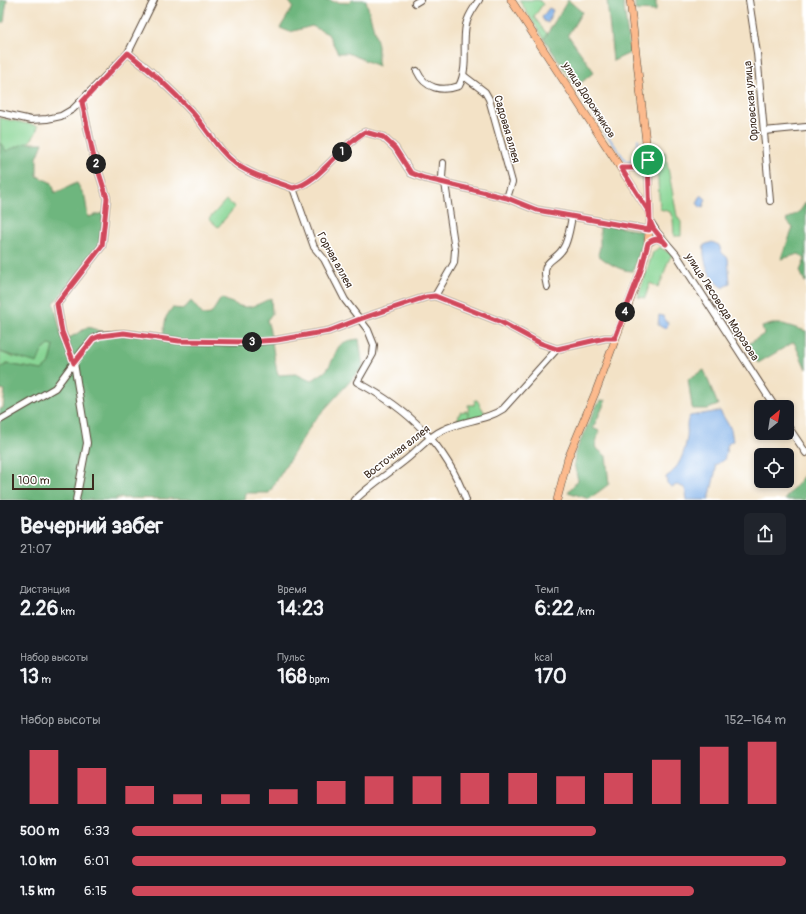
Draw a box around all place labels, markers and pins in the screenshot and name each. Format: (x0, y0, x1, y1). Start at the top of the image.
pin: 1 (332, 142, 352, 162)
pin (631, 143, 665, 177)
pin: 2 (86, 154, 106, 174)
pin: 4 (615, 302, 635, 322)
pin: 3 (242, 332, 262, 352)

